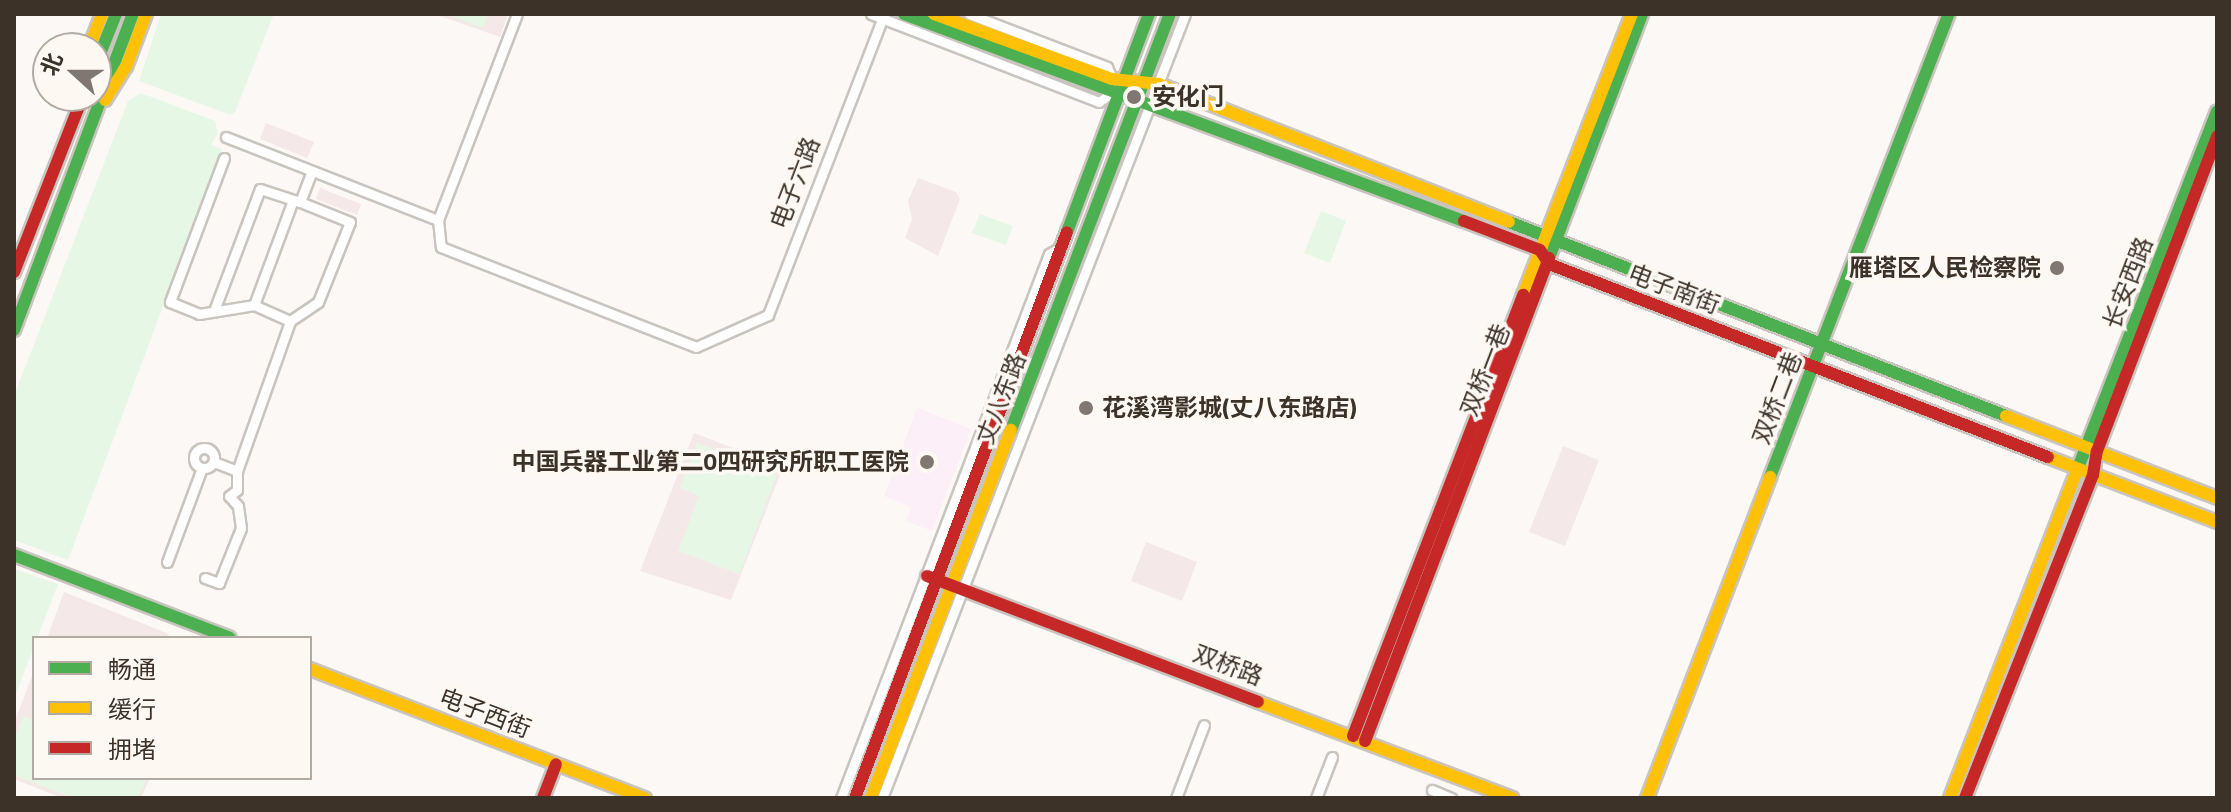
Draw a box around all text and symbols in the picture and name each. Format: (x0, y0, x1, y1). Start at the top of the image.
north arrow (32, 32, 112, 112)
text: 北 (32, 48, 71, 80)
place label: 安化门 (1152, 83, 1224, 111)
marker: 安化门 (1123, 86, 1145, 108)
street label: 电子六路 (764, 133, 826, 233)
street label: 长安西路 (2097, 233, 2159, 333)
place label: 雁塔区人民检察院 (1849, 254, 2041, 282)
street label: 电子南街 (1624, 258, 1724, 320)
marker: 雁塔区人民检察院 (2048, 259, 2066, 277)
street label: 双桥一巷 (1454, 320, 1516, 420)
street label: 双桥二巷 (1746, 348, 1808, 448)
street label: 丈八东路 (970, 349, 1032, 449)
place label: 花溪湾影城(丈八东路店) (1102, 394, 1357, 422)
marker: 花溪湾影城(丈八东路店) (1077, 399, 1095, 417)
place label: 中国兵器工业第二0四研究所职工医院 (512, 448, 909, 476)
marker: 中国兵器工业第二0四研究所职工医院 (916, 451, 938, 473)
legend (32, 636, 312, 780)
street label: 双桥路 (1189, 639, 1267, 691)
text: 畅通 (108, 651, 156, 687)
street label: 电子西街 (435, 682, 535, 744)
text: 缓行 (108, 691, 156, 727)
text: 拥堵 (108, 731, 156, 767)

